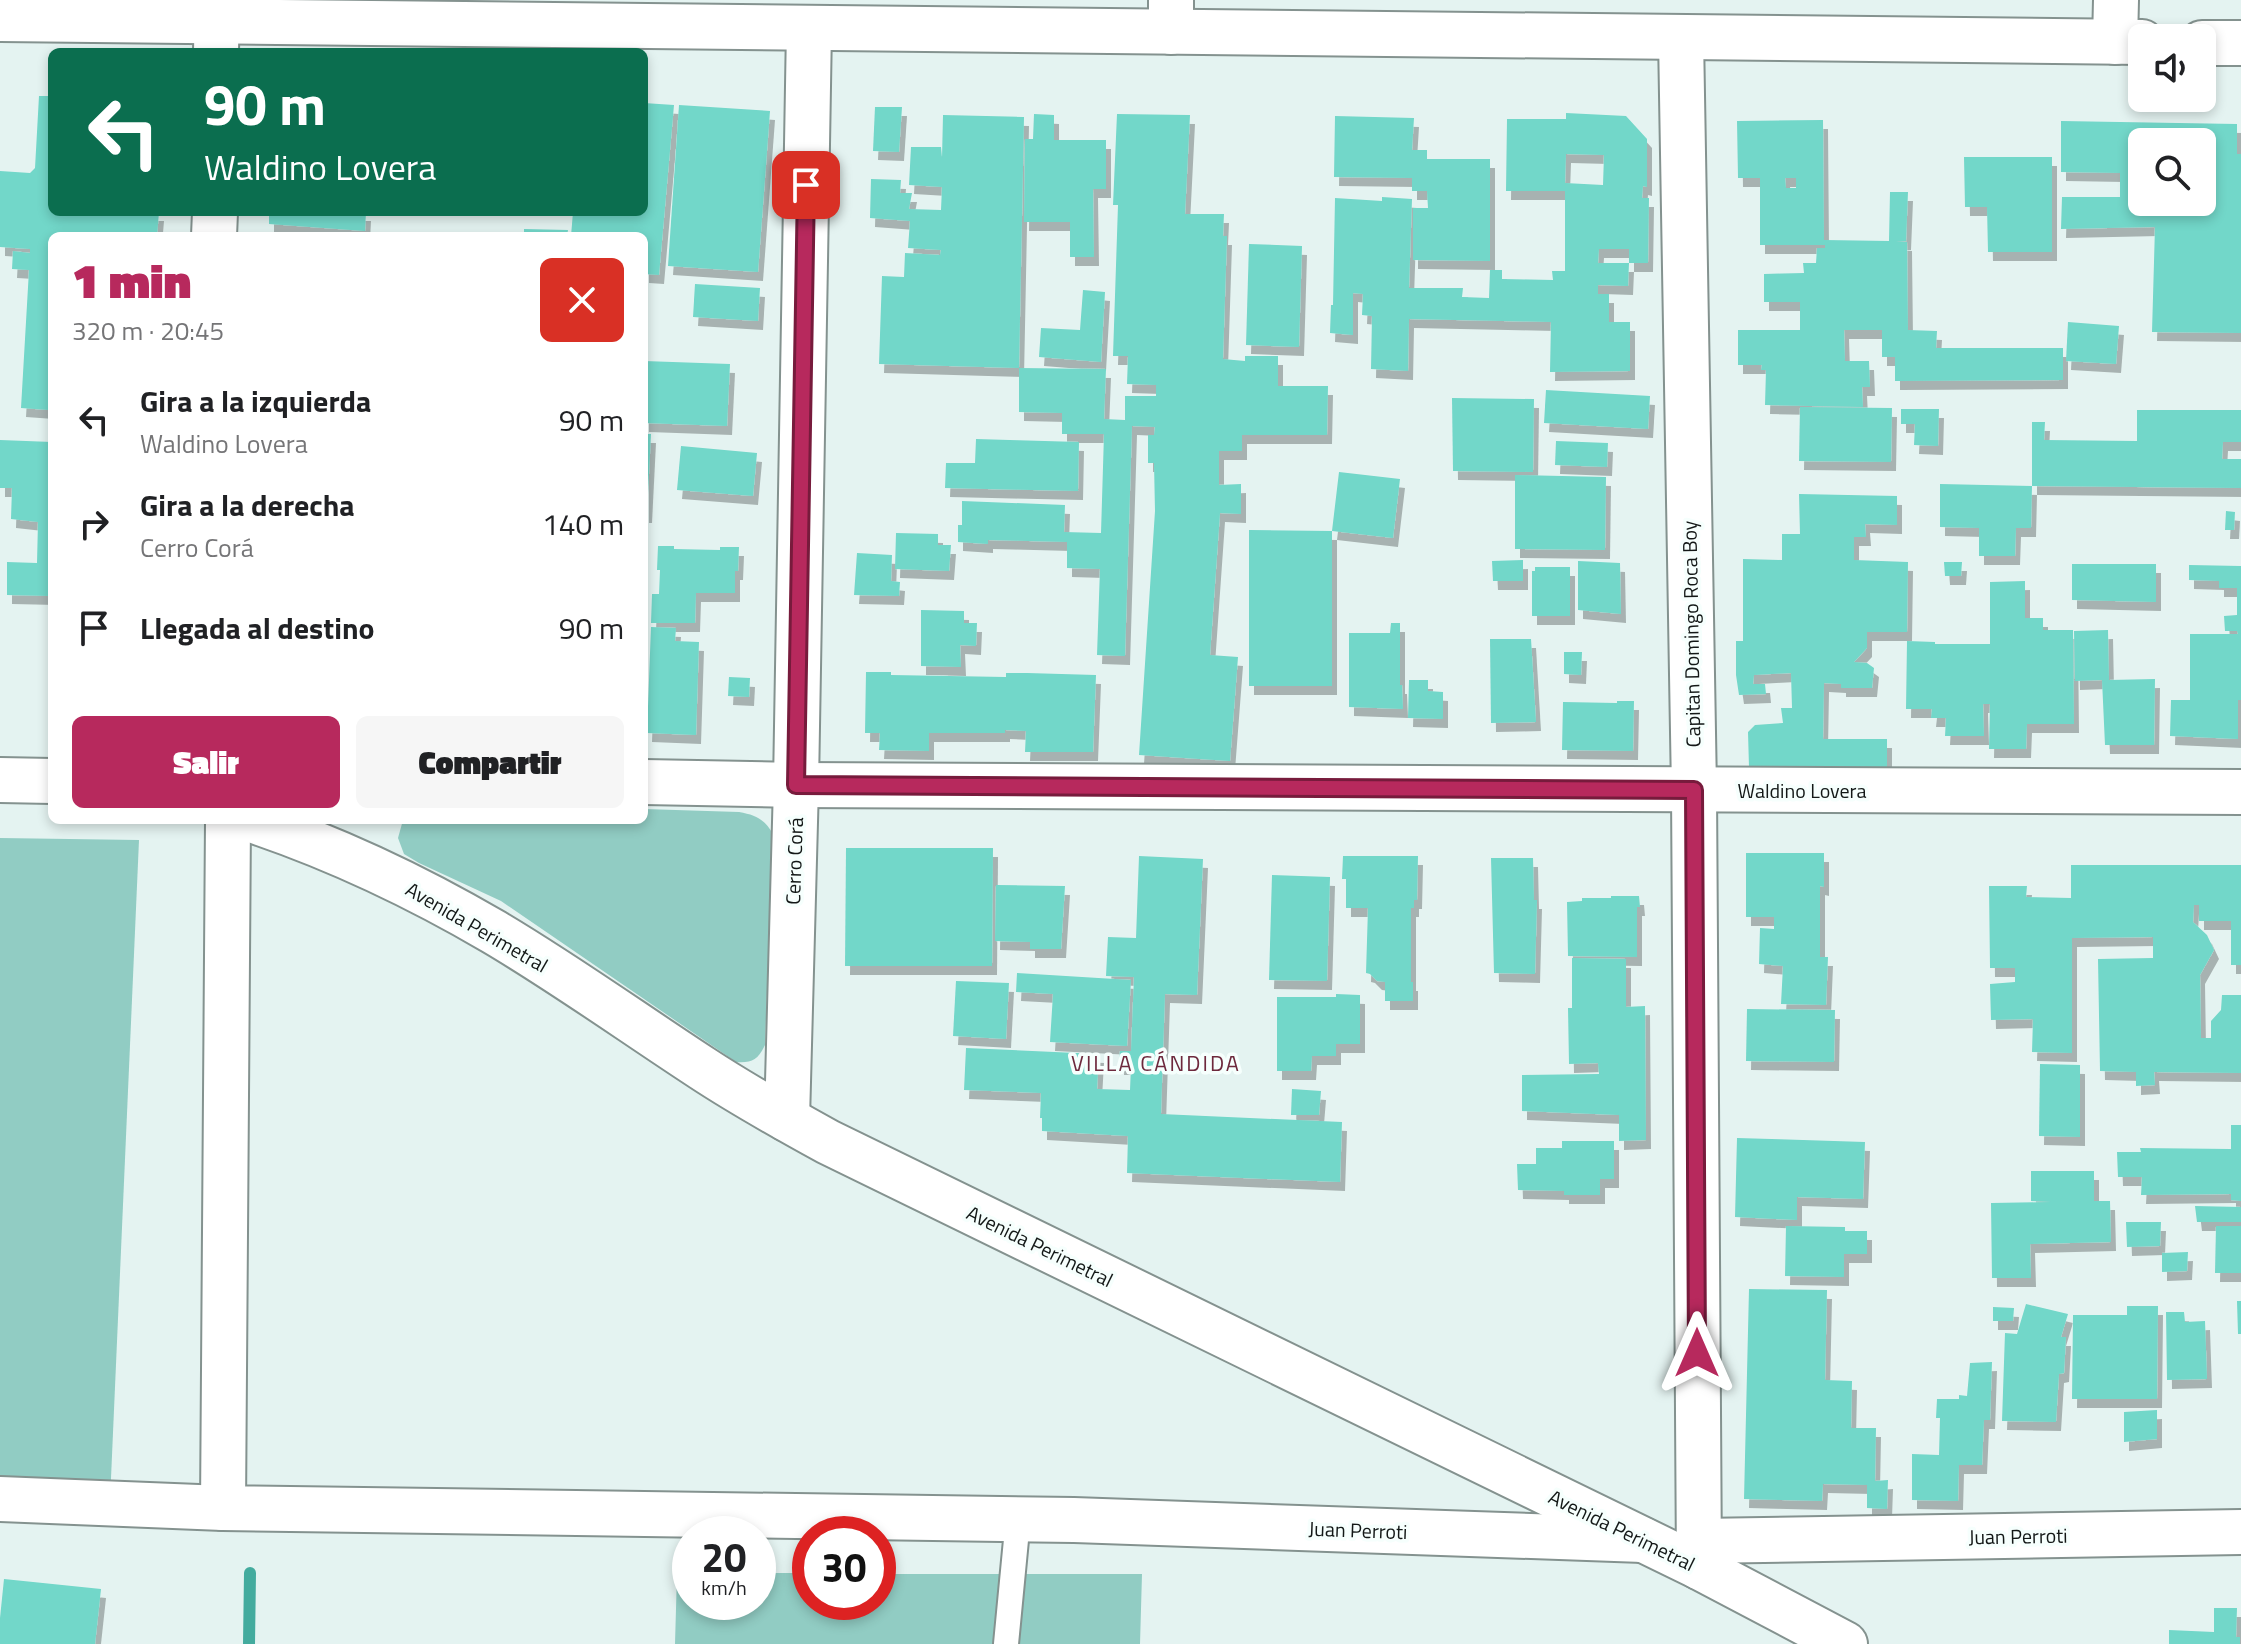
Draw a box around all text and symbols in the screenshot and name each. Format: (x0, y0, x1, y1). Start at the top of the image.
map controls (2128, 24, 2216, 216)
button: sound (2128, 24, 2216, 112)
text: 90 m (204, 62, 326, 147)
icon: left (72, 80, 176, 184)
button: search (2128, 128, 2216, 216)
text: Waldino Lovera (204, 139, 436, 194)
pin (772, 151, 840, 219)
icon: arrive (784, 163, 828, 207)
text: 1 min (72, 244, 191, 317)
button: close (540, 258, 624, 342)
text: 320 m · 20:45 (72, 311, 224, 350)
text: Gira a la izquierda (140, 378, 371, 424)
text: 90 m (559, 397, 624, 443)
icon: left (72, 398, 116, 442)
text: Waldino Lovera (140, 424, 308, 463)
text: Gira a la derecha (140, 482, 355, 528)
text: 140 m (542, 501, 624, 547)
icon: right (72, 502, 116, 546)
street label: Capitan Domingo Roca Boy (1674, 520, 1708, 748)
text: Cerro Corá (140, 528, 254, 567)
text: Llegada al destino (140, 605, 374, 651)
text: 90 m (559, 605, 624, 651)
icon: arrive (72, 606, 116, 650)
button: Salir (72, 716, 340, 808)
button: Compartir (356, 716, 624, 808)
street label: Waldino Lovera (1737, 775, 1867, 806)
street label: Cerro Corá (777, 817, 811, 905)
street label: Avenida Perimetral (400, 874, 554, 980)
district label: VILLA CÁNDIDA (1071, 1046, 1241, 1080)
street label: Avenida Perimetral (961, 1197, 1119, 1295)
position arrow (1655, 1311, 1739, 1395)
street label: Avenida Perimetral (1543, 1481, 1701, 1579)
street label: Juan Perroti (1308, 1513, 1408, 1547)
speed limit sign: 30 (792, 1516, 896, 1620)
street label: Juan Perroti (1968, 1520, 2068, 1552)
text: 20 (702, 1527, 746, 1588)
text: km/h (701, 1572, 747, 1603)

